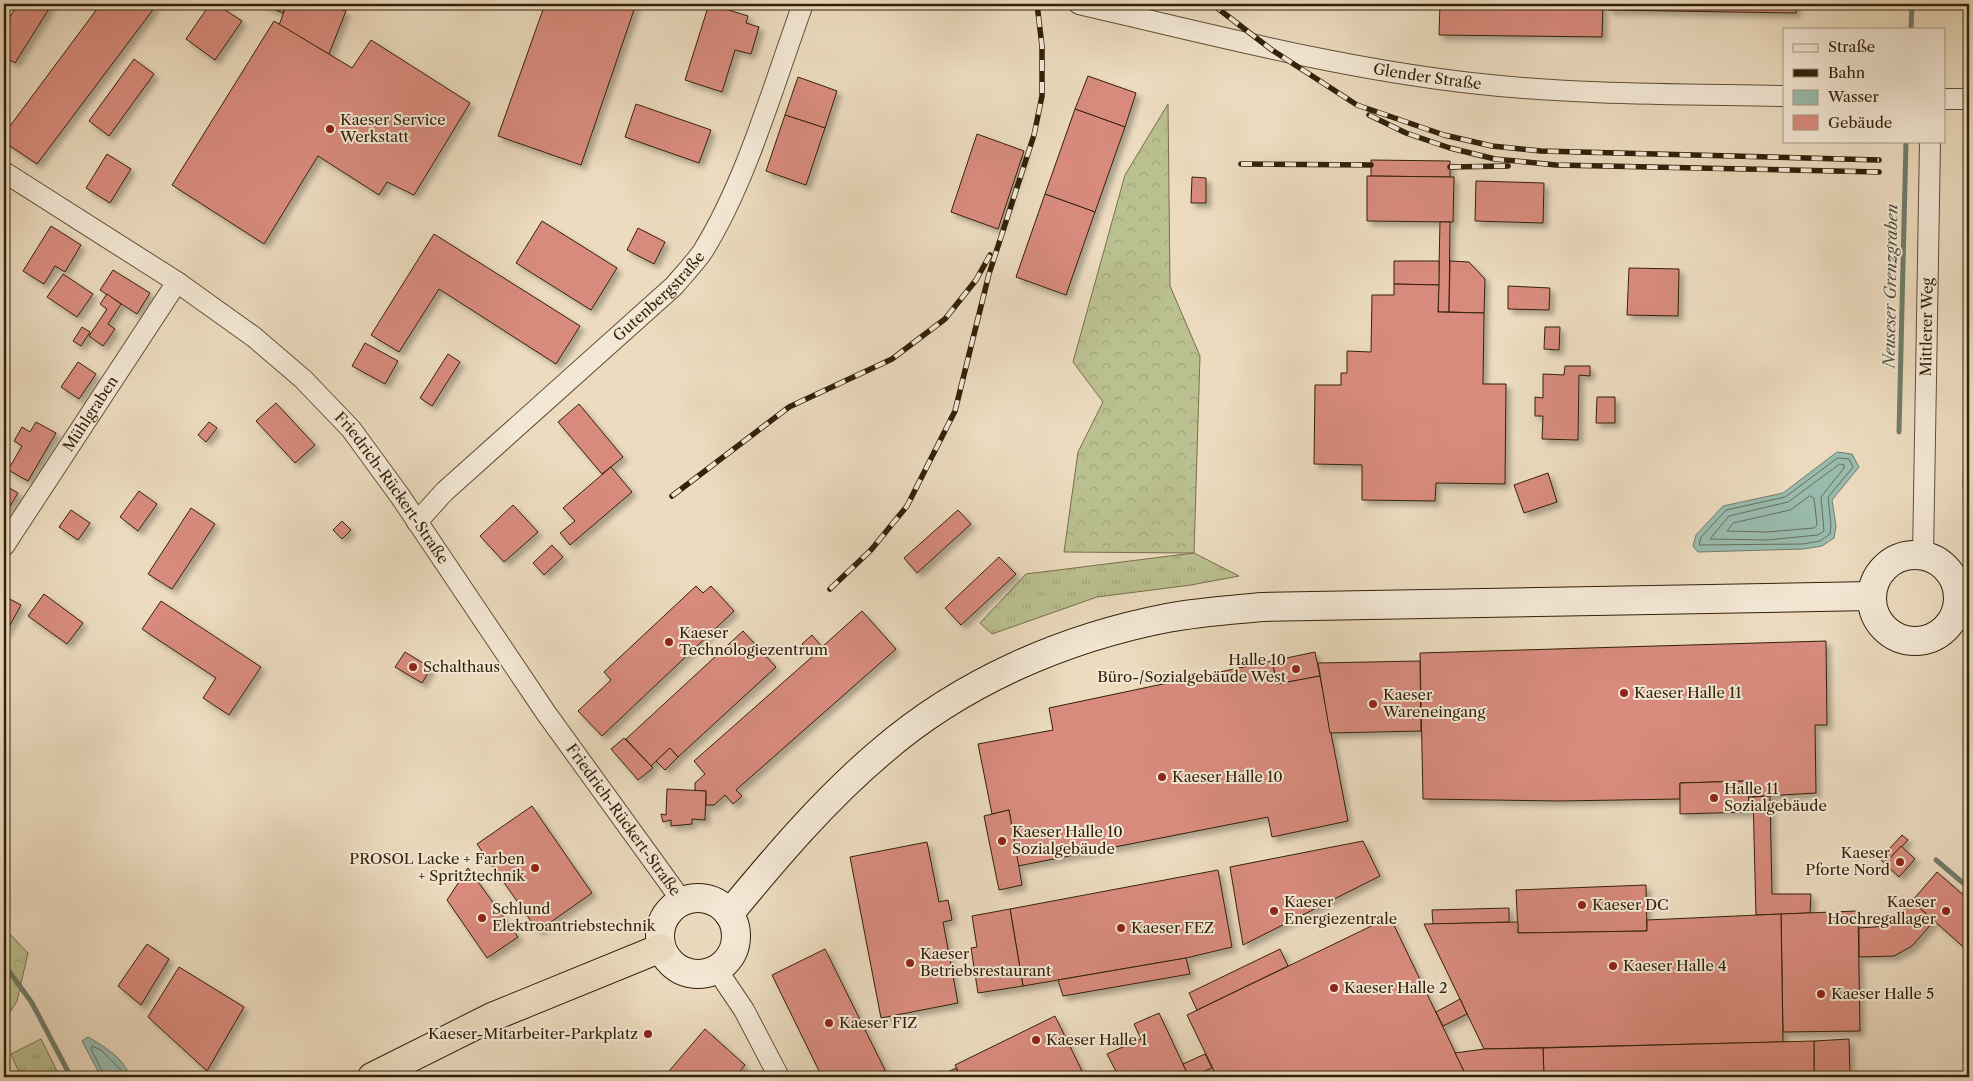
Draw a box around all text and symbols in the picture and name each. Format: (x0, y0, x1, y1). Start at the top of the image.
legend (1783, 28, 1946, 142)
text: Straße (1828, 37, 1875, 56)
street label: Glender Straße (1372, 59, 1483, 93)
text: Bahn (1828, 63, 1866, 82)
text: Wasser (1827, 87, 1879, 106)
place label: Kaeser Service Werkstatt (339, 110, 446, 146)
text: Gebäude (1828, 113, 1892, 132)
marker: Kaeser Service Werkstatt (324, 123, 336, 135)
water label: Neuseser Grenzgraben (1879, 204, 1901, 370)
street label: Gutenbergstraße (609, 248, 708, 345)
street label: Mittlerer Weg (1916, 277, 1937, 377)
street label: Mühlgraben (58, 372, 122, 455)
street label: Friedrich-Rückert-Straße (331, 408, 453, 568)
place label: Kaeser Technologiezentrum (679, 623, 828, 659)
marker: Kaeser Technologiezentrum (663, 636, 675, 648)
place label: Halle 10 Büro-/Sozialgebäude West (1097, 650, 1287, 686)
place label: Schalthaus (423, 657, 500, 676)
marker: Schalthaus (407, 661, 419, 673)
marker: Halle 10 Büro-/Sozialgebäude West (1290, 663, 1302, 675)
place label: Kaeser Halle 11 (1634, 683, 1742, 702)
place label: Kaeser Wareneingang (1382, 685, 1485, 721)
marker: Kaeser Halle 11 (1618, 687, 1630, 699)
marker: Kaeser Wareneingang (1367, 698, 1379, 710)
street label: Friedrich-Rückert-Straße (562, 740, 685, 899)
place label: Kaeser Halle 10 (1172, 767, 1283, 786)
marker: Kaeser Halle 10 (1156, 771, 1168, 783)
place label: Halle 11 Sozialgebäude (1724, 779, 1827, 815)
marker: Halle 11 Sozialgebäude (1708, 792, 1720, 804)
place label: Kaeser Halle 10 Sozialgebäude (1012, 822, 1123, 858)
marker: Kaeser Halle 10 Sozialgebäude (996, 835, 1008, 847)
place label: Kaeser Pforte Nord (1805, 843, 1891, 879)
place label: PROSOL Lacke + Farben + Spritztechnik (349, 849, 526, 885)
marker: Kaeser Pforte Nord (1894, 856, 1906, 868)
marker: PROSOL Lacke + Farben + Spritztechnik (529, 862, 541, 874)
place label: Kaeser Energiezentrale (1284, 892, 1397, 928)
place label: Kaeser Hochregallager (1827, 892, 1937, 928)
place label: Kaeser DC (1592, 895, 1669, 914)
place label: Schlund Elektroantriebstechnik (492, 899, 657, 935)
marker: Kaeser DC (1576, 899, 1588, 911)
marker: Kaeser Energiezentrale (1268, 905, 1280, 917)
marker: Kaeser Hochregallager (1940, 905, 1952, 917)
marker: Schlund Elektroantriebstechnik (476, 912, 488, 924)
place label: Kaeser FEZ (1131, 918, 1214, 937)
marker: Kaeser FEZ (1115, 922, 1127, 934)
place label: Kaeser Betriebsrestaurant (920, 944, 1052, 980)
place label: Kaeser Halle 4 (1623, 956, 1727, 975)
marker: Kaeser Betriebsrestaurant (904, 957, 916, 969)
marker: Kaeser Halle 4 (1607, 960, 1619, 972)
place label: Kaeser Halle 2 (1344, 978, 1448, 997)
marker: Kaeser Halle 2 (1328, 982, 1340, 994)
place label: Kaeser Halle 5 (1831, 984, 1934, 1003)
marker: Kaeser Halle 5 (1815, 988, 1827, 1000)
place label: Kaeser FIZ (839, 1013, 917, 1032)
marker: Kaeser FIZ (823, 1017, 835, 1029)
place label: Kaeser-Mitarbeiter-Parkplatz (428, 1024, 638, 1043)
marker: Kaeser-Mitarbeiter-Parkplatz (642, 1028, 654, 1040)
place label: Kaeser Halle 1 (1046, 1030, 1148, 1049)
marker: Kaeser Halle 1 (1030, 1034, 1042, 1046)

